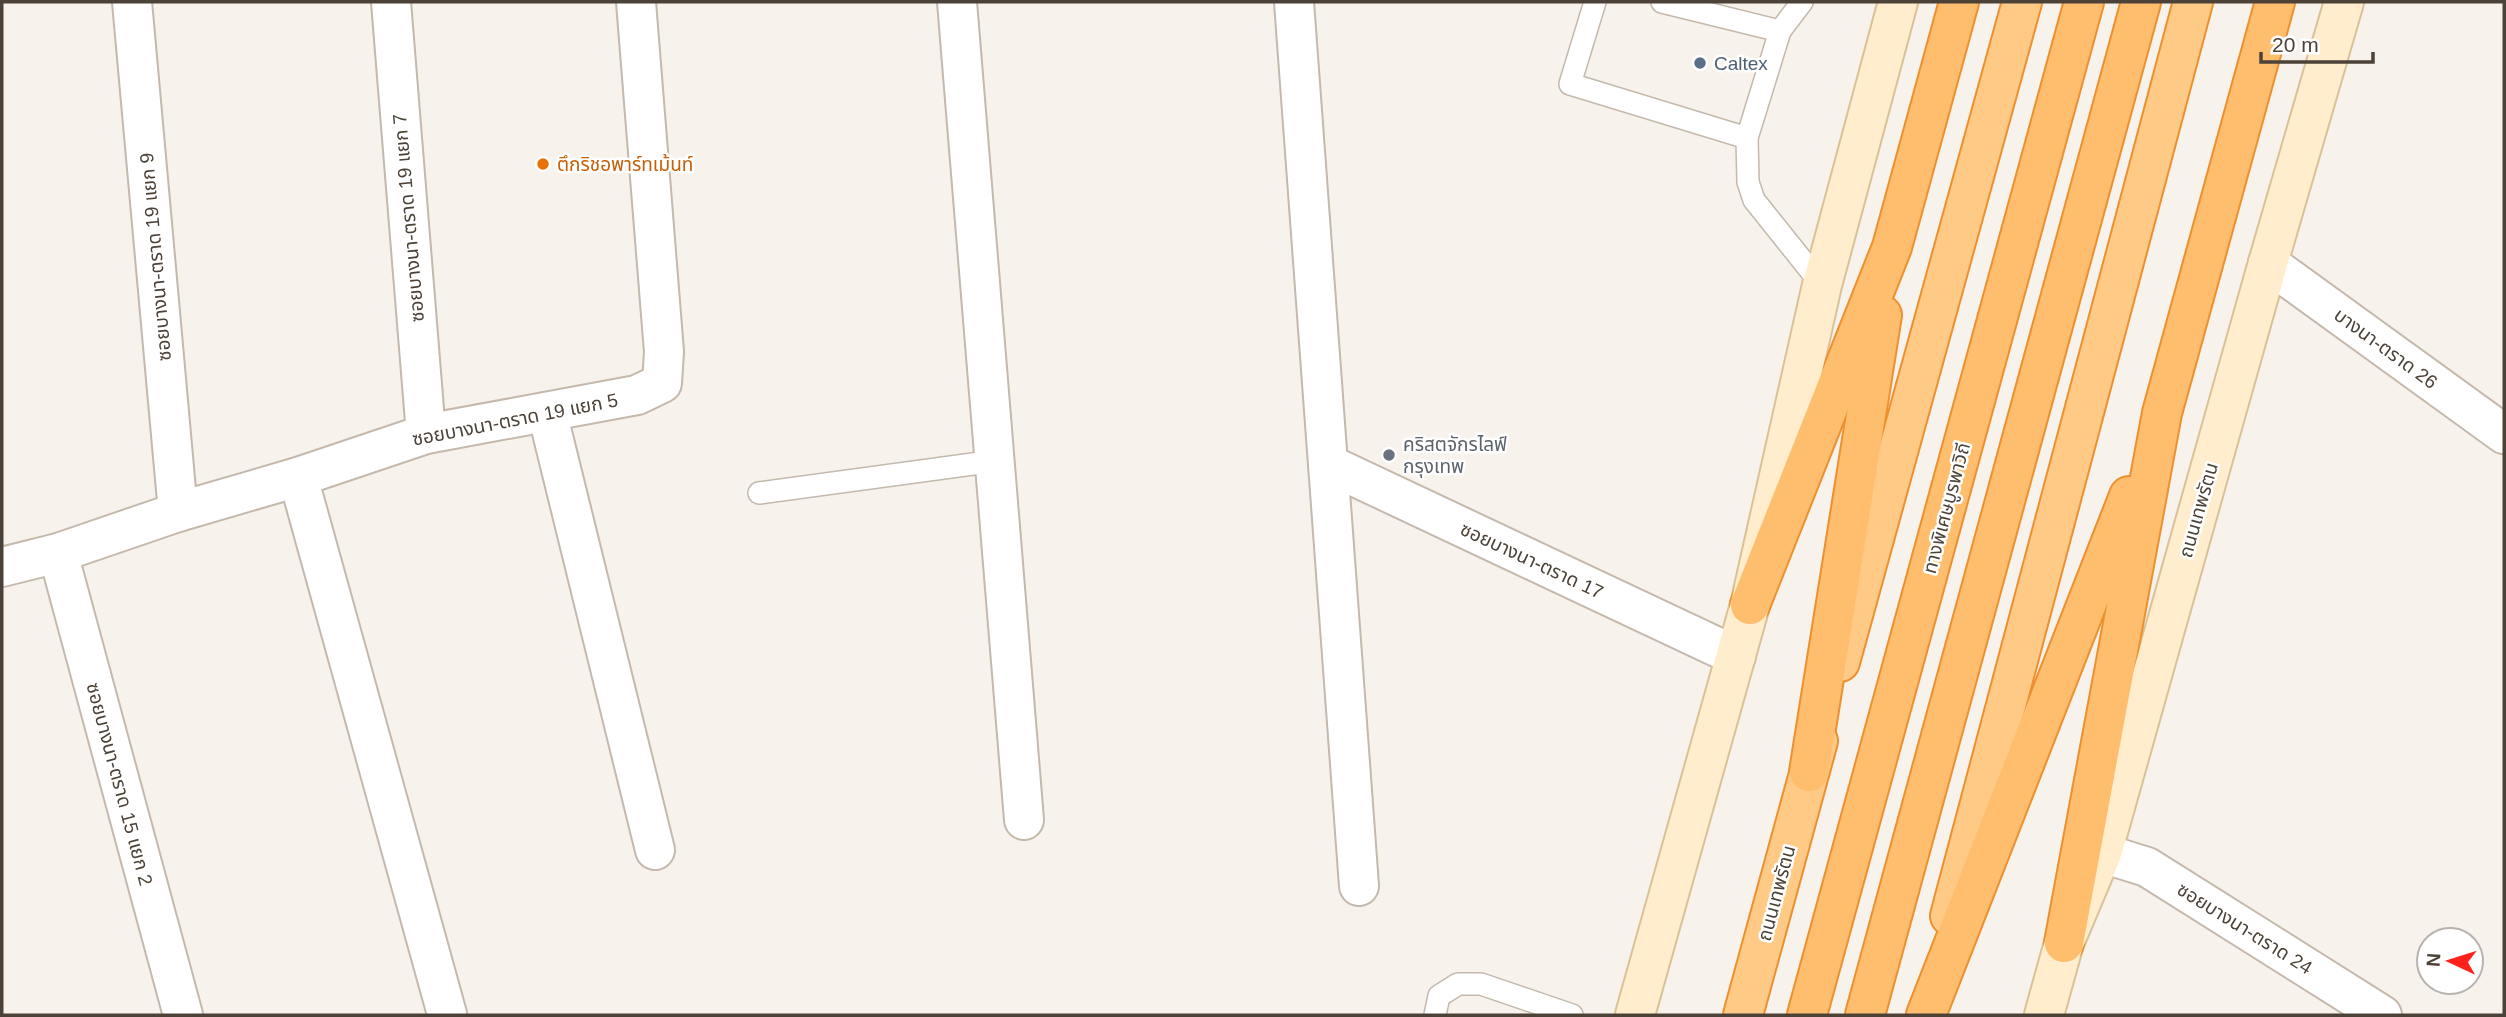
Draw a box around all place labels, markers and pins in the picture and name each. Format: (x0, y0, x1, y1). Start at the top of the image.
place label: Caltex (1714, 53, 1768, 74)
marker: Caltex (1692, 55, 1708, 71)
place label: ตึกริชอพาร์ทเม้นท์ (557, 153, 693, 175)
marker: ตึกริชอพาร์ทเม้นท์ (535, 156, 551, 172)
place label: คริสตจักรไลฟ์ กรุงเทพ (1403, 434, 1507, 478)
marker: คริสตจักรไลฟ์ กรุงเทพ (1381, 447, 1397, 463)

